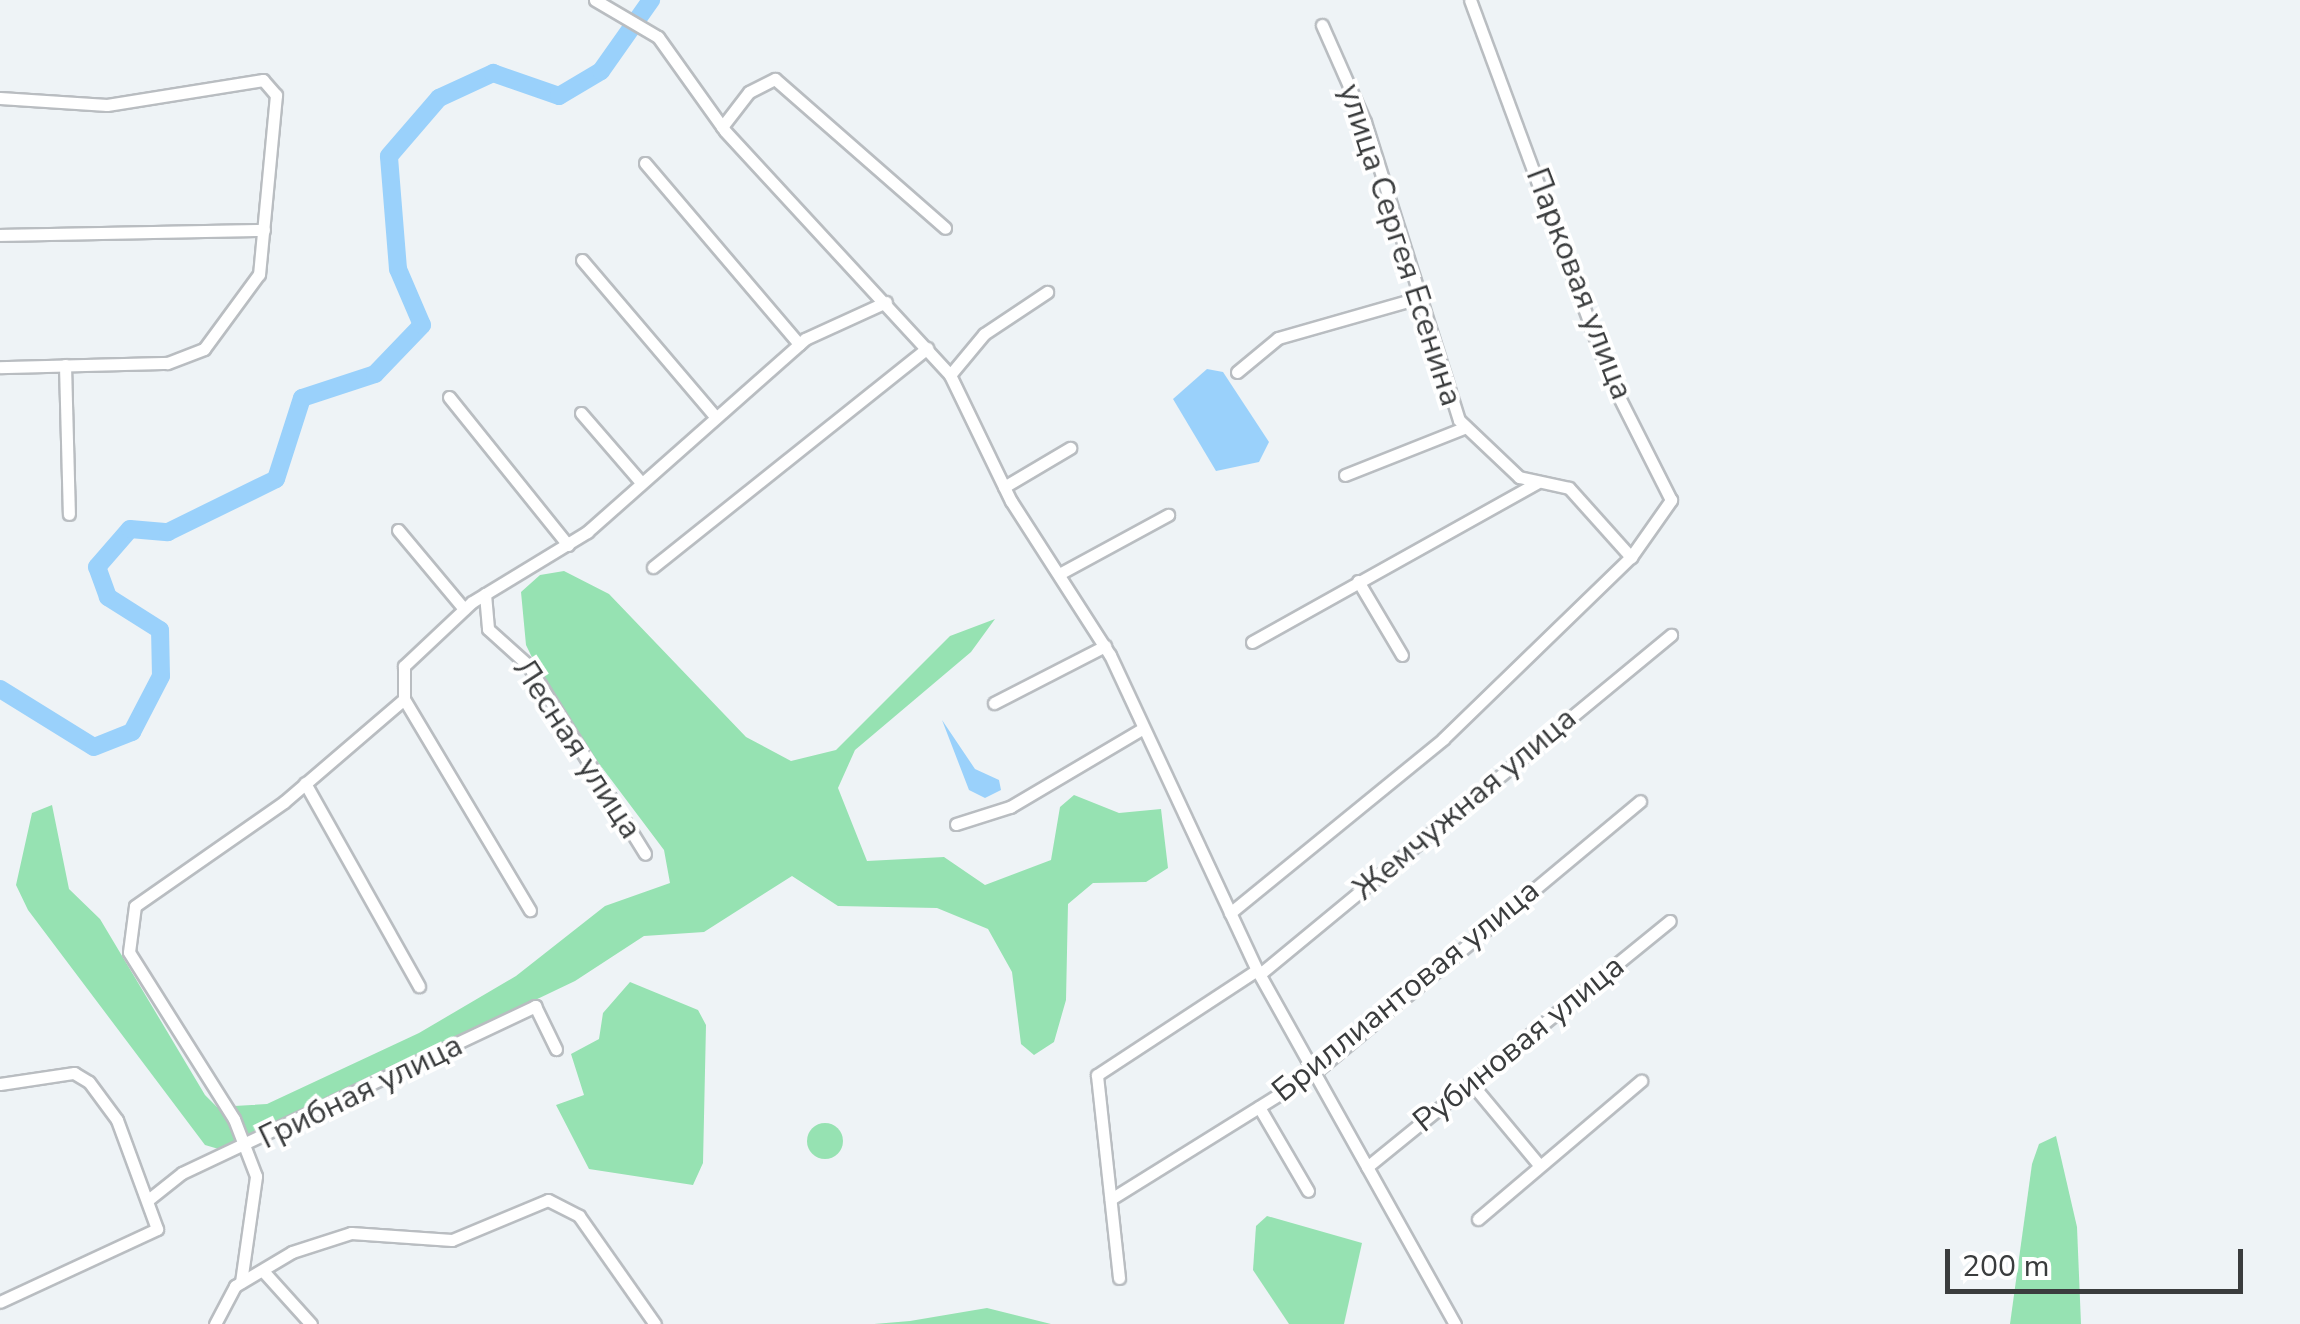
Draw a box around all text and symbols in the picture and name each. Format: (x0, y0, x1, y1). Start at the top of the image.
street label: улица Сергея Есенина (1330, 79, 1470, 411)
street label: Парковая улица (1517, 163, 1641, 405)
street label: Лесная улица (505, 652, 649, 846)
street label: Жемчужная улица (1346, 699, 1584, 909)
street label: Бриллиантовая улица (1265, 872, 1547, 1110)
street label: Рубиновая улица (1406, 947, 1632, 1141)
street label: Грибная улица (253, 1026, 469, 1158)
scale bar (1950, 1229, 2248, 1291)
text: 200 m (1962, 1246, 2049, 1287)

